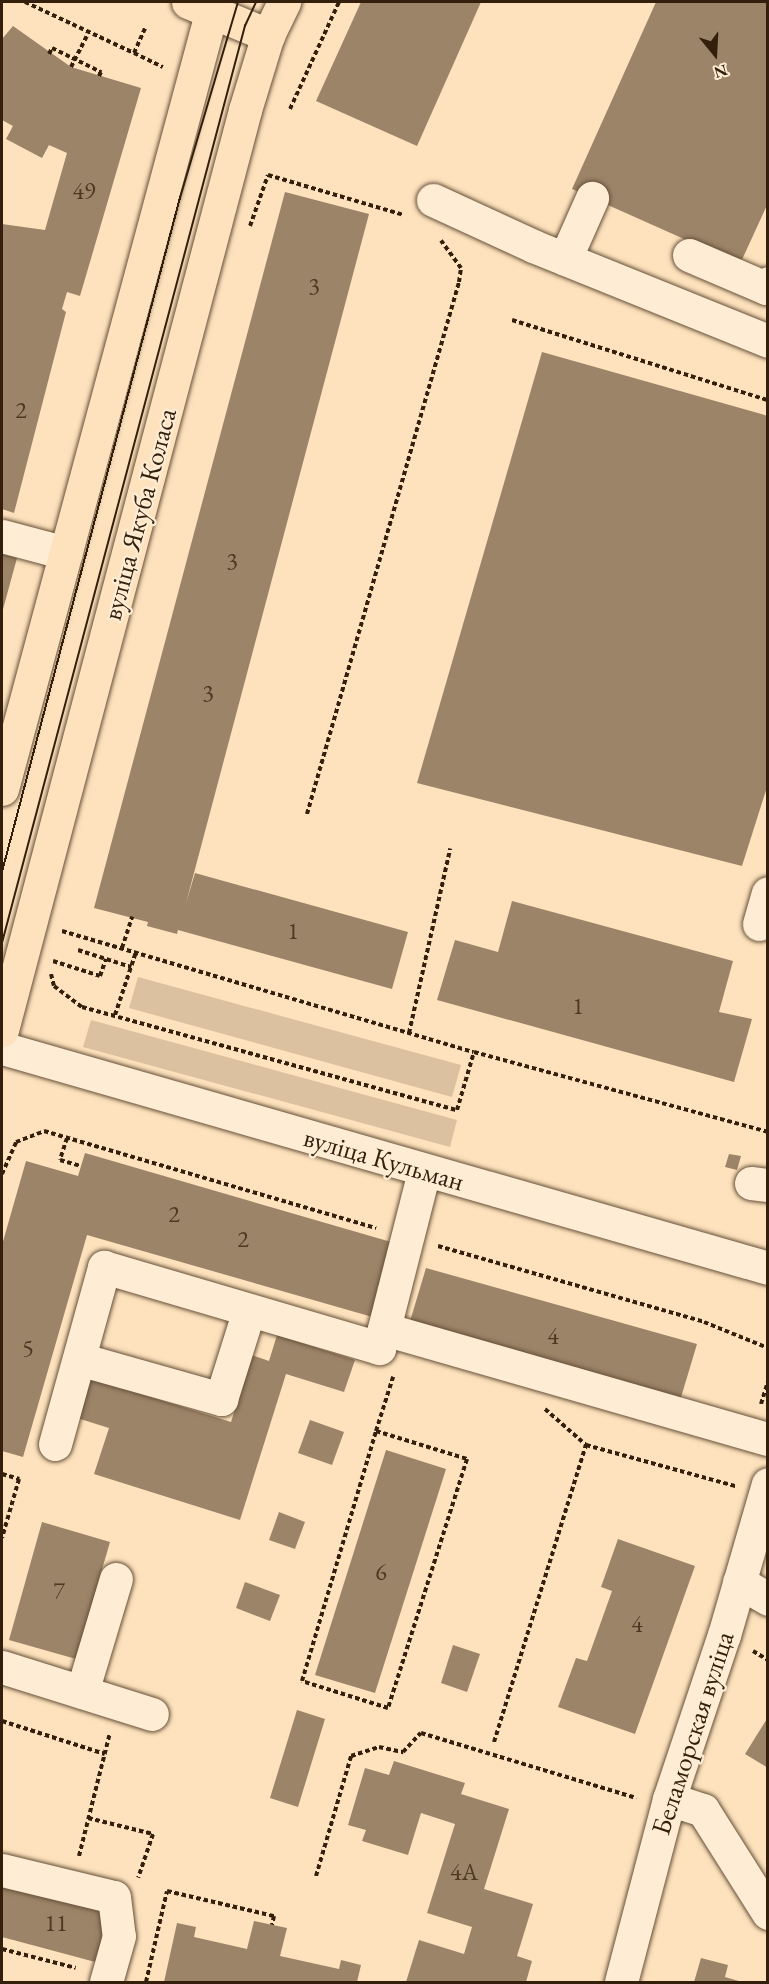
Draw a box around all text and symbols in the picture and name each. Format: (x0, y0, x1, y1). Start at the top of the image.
north arrow (685, 24, 745, 84)
text: N (711, 60, 730, 84)
house number: 49 (72, 177, 96, 205)
house number: 3 (308, 272, 320, 300)
house number: 2 (15, 396, 27, 424)
street label: вуліца Якуба Коласа (95, 404, 183, 624)
house number: 3 (226, 547, 238, 575)
house number: 3 (202, 679, 214, 707)
house number: 1 (287, 917, 299, 945)
house number: 1 (572, 992, 584, 1020)
street label: вуліца Кульман (300, 1121, 468, 1197)
house number: 2 (168, 1200, 180, 1228)
house number: 2 (237, 1225, 249, 1253)
house number: 4 (547, 1322, 559, 1350)
house number: 5 (22, 1334, 34, 1362)
house number: 6 (375, 1558, 387, 1586)
house number: 7 (53, 1577, 65, 1605)
house number: 4 (631, 1610, 643, 1638)
street label: Беламорская вуліца (644, 1627, 740, 1839)
house number: 4А (450, 1858, 478, 1886)
house number: 11 (44, 1909, 68, 1937)

